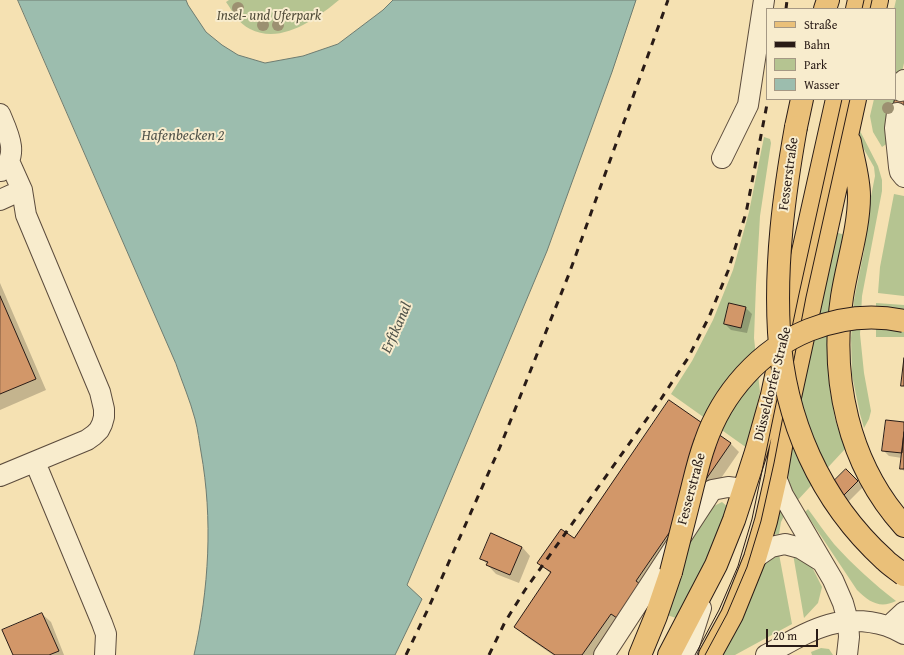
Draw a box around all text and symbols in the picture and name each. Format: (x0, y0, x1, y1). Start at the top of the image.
park label: Insel- und Uferpark (217, 8, 321, 24)
legend (766, 8, 896, 100)
text: Straße (804, 16, 837, 33)
text: Bahn (804, 36, 830, 53)
text: Park (804, 56, 827, 73)
text: Wasser (804, 76, 840, 93)
water label: Hafenbecken 2 (142, 127, 224, 145)
street label: Fesserstraße (776, 136, 802, 212)
water label: Erftkanal (378, 300, 416, 356)
street label: Düsseldorfer Straße (751, 325, 795, 443)
street label: Fesserstraße (674, 451, 710, 527)
scale bar (768, 621, 820, 647)
text: 20 m (773, 627, 797, 644)

